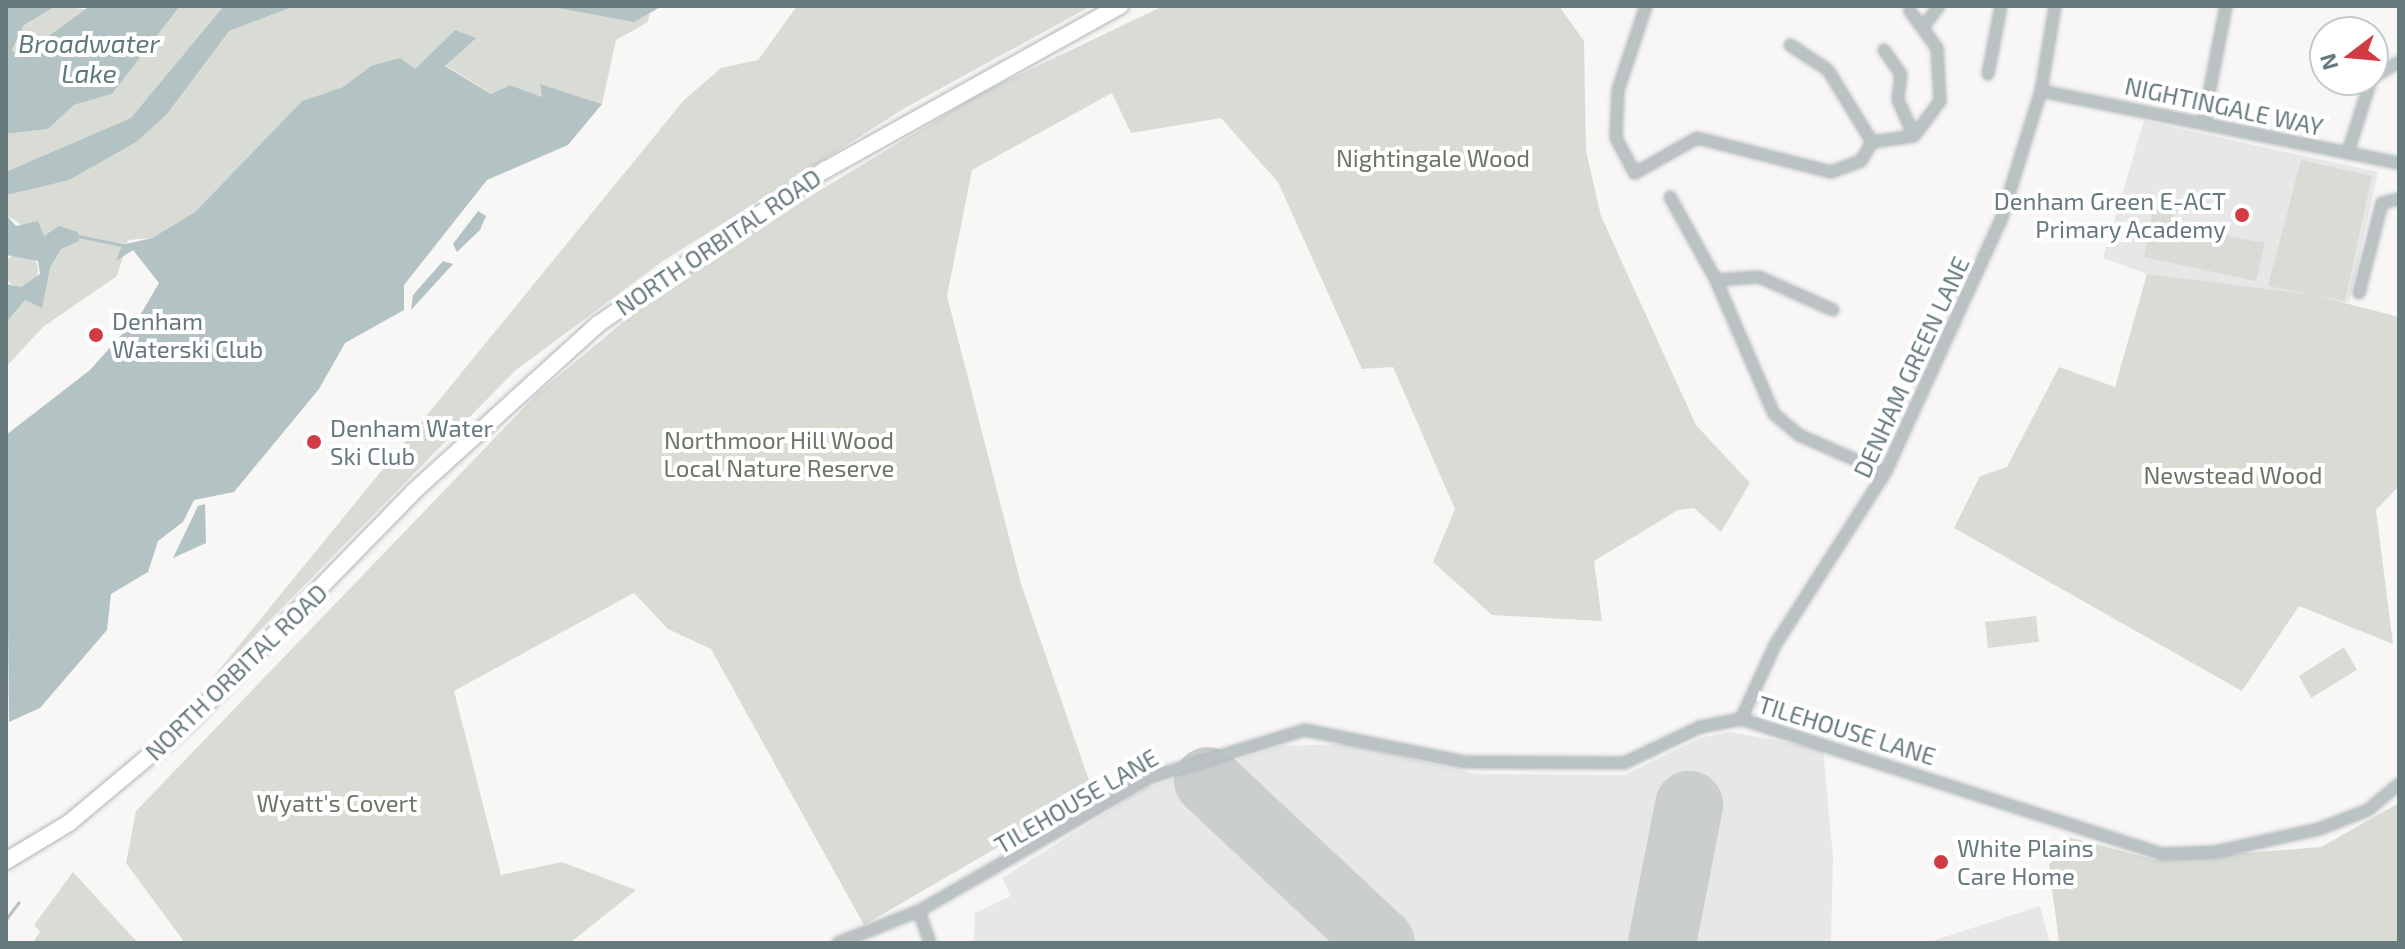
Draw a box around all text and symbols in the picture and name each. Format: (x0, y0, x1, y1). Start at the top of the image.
north arrow (2309, 16, 2389, 96)
water label: Broadwater Lake (18, 27, 160, 88)
text: N (2313, 51, 2343, 73)
street label: NIGHTINGALE WAY (2122, 71, 2326, 141)
park label: Nightingale Wood (1336, 144, 1530, 172)
street label: NORTH ORBITAL ROAD (610, 162, 826, 322)
place label: Denham Green E-ACT Primary Academy (1994, 187, 2226, 243)
marker: Denham Green E-ACT Primary Academy (2233, 206, 2251, 224)
street label: DENHAM GREEN LANE (1847, 252, 1975, 482)
place label: Denham Waterski Club (112, 307, 263, 363)
marker: Denham Waterski Club (87, 326, 105, 344)
place label: Denham Water Ski Club (330, 414, 494, 470)
park label: Northmoor Hill Wood Local Nature Reserve (663, 426, 895, 482)
marker: Denham Water Ski Club (305, 433, 323, 451)
park label: Newstead Wood (2143, 461, 2323, 489)
street label: NORTH ORBITAL ROAD (139, 578, 333, 766)
street label: TILEHOUSE LANE (1755, 689, 1939, 771)
street label: TILEHOUSE LANE (989, 743, 1163, 859)
park label: Wyatt's Covert (257, 789, 417, 817)
place label: White Plains Care Home (1957, 834, 2094, 890)
marker: White Plains Care Home (1932, 853, 1950, 871)

